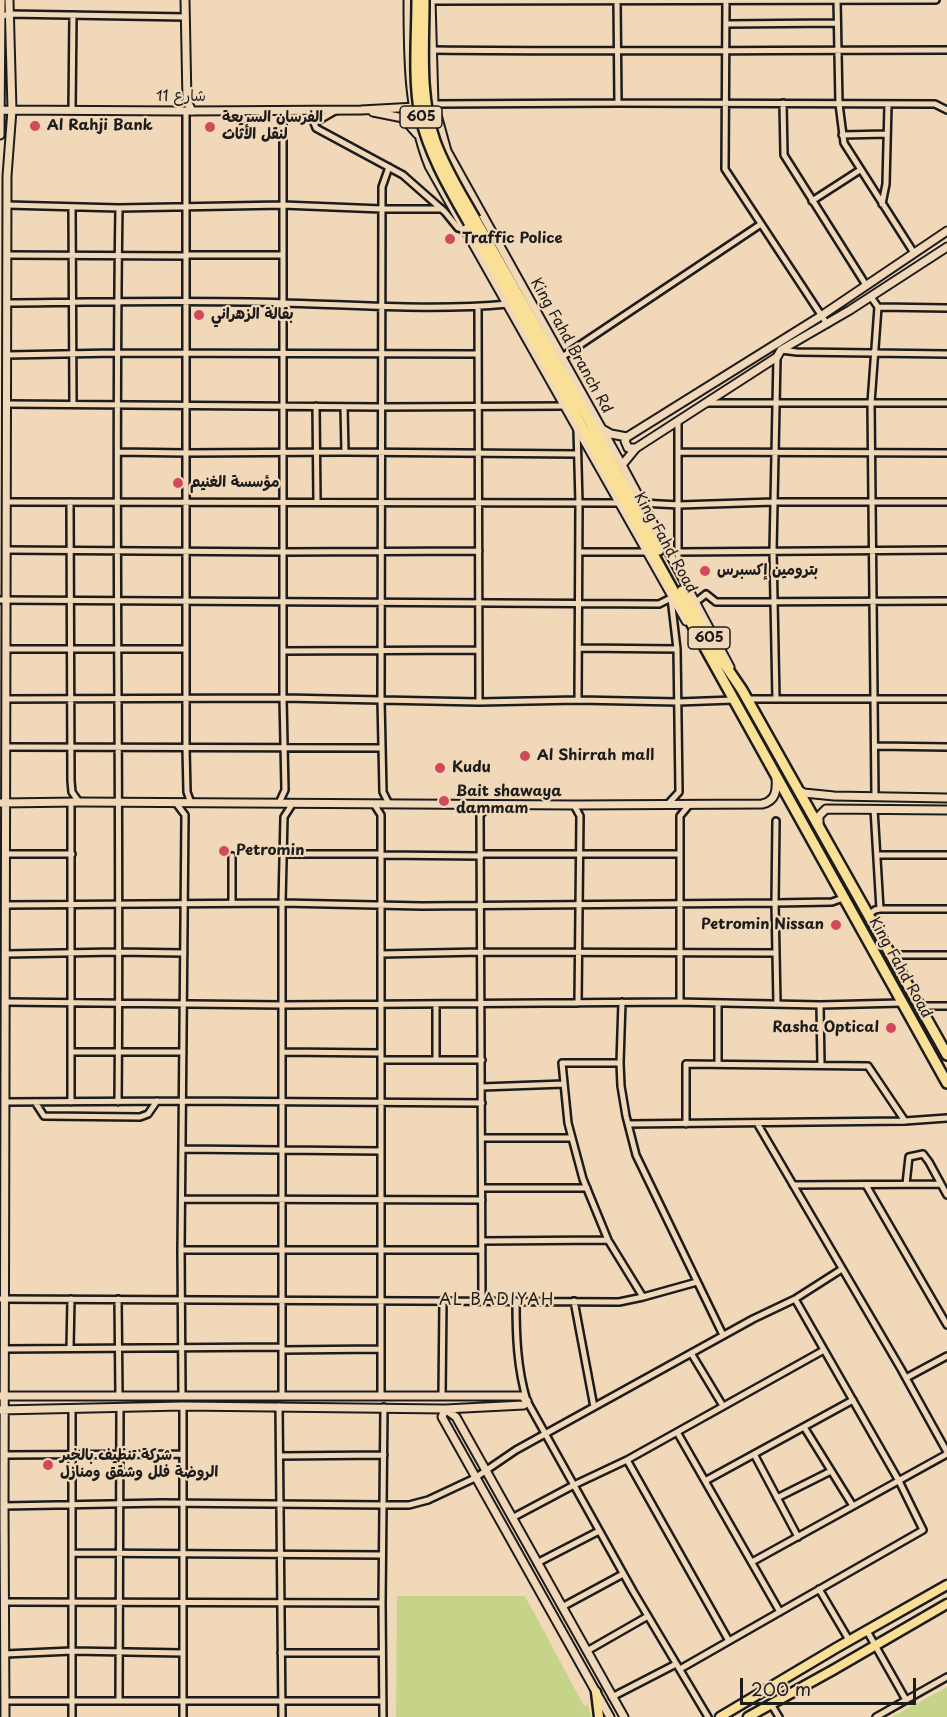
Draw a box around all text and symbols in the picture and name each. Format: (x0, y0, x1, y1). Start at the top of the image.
street label: شارع 11 (156, 88, 206, 106)
road number: 605 (400, 106, 442, 128)
place label: الفرسان السريعة لنقل الأثاث (222, 109, 323, 144)
place label: Al Rahji Bank (47, 117, 153, 135)
marker: Al Rahji Bank (28, 119, 42, 133)
marker: الفرسان السريعة لنقل الأثاث (203, 120, 217, 134)
place label: Traffic Police (462, 230, 563, 248)
marker: Traffic Police (443, 232, 457, 246)
street label: King Fahd Branch Rd (526, 275, 616, 417)
place label: بقالة الزهراني (211, 306, 294, 324)
marker: بقالة الزهراني (192, 308, 206, 322)
place label: مؤسسة الغنيم (190, 474, 279, 492)
marker: مؤسسة الغنيم (171, 476, 185, 490)
street label: King Fahd Road (630, 489, 700, 597)
place label: بترومين إكسبرس (717, 562, 818, 580)
marker: بترومين إكسبرس (698, 564, 712, 578)
road number: 605 (688, 627, 730, 649)
place label: Al Shirrah mall (537, 747, 654, 765)
marker: Al Shirrah mall (518, 749, 532, 763)
place label: Kudu (452, 759, 491, 777)
marker: Kudu (433, 761, 447, 775)
place label: Bait shawaya dammam (456, 783, 562, 818)
marker: Bait shawaya dammam (437, 794, 451, 808)
place label: Petromin (236, 842, 304, 860)
marker: Petromin (217, 844, 231, 858)
street label: King Fahd Road (865, 914, 935, 1022)
place label: Petromin Nissan (701, 916, 824, 934)
marker: Petromin Nissan (829, 918, 843, 932)
place label: Rasha Optical (772, 1019, 879, 1037)
marker: Rasha Optical (884, 1021, 898, 1035)
district label: AL BADIYAH (439, 1291, 555, 1311)
place label: شركة تنظيف بالخبر الروضة فلل وشقق ومنازل (60, 1447, 218, 1482)
marker: شركة تنظيف بالخبر الروضة فلل وشقق ومنازل (41, 1458, 55, 1472)
scale bar (743, 1666, 918, 1704)
text: 200 m (751, 1675, 811, 1702)

